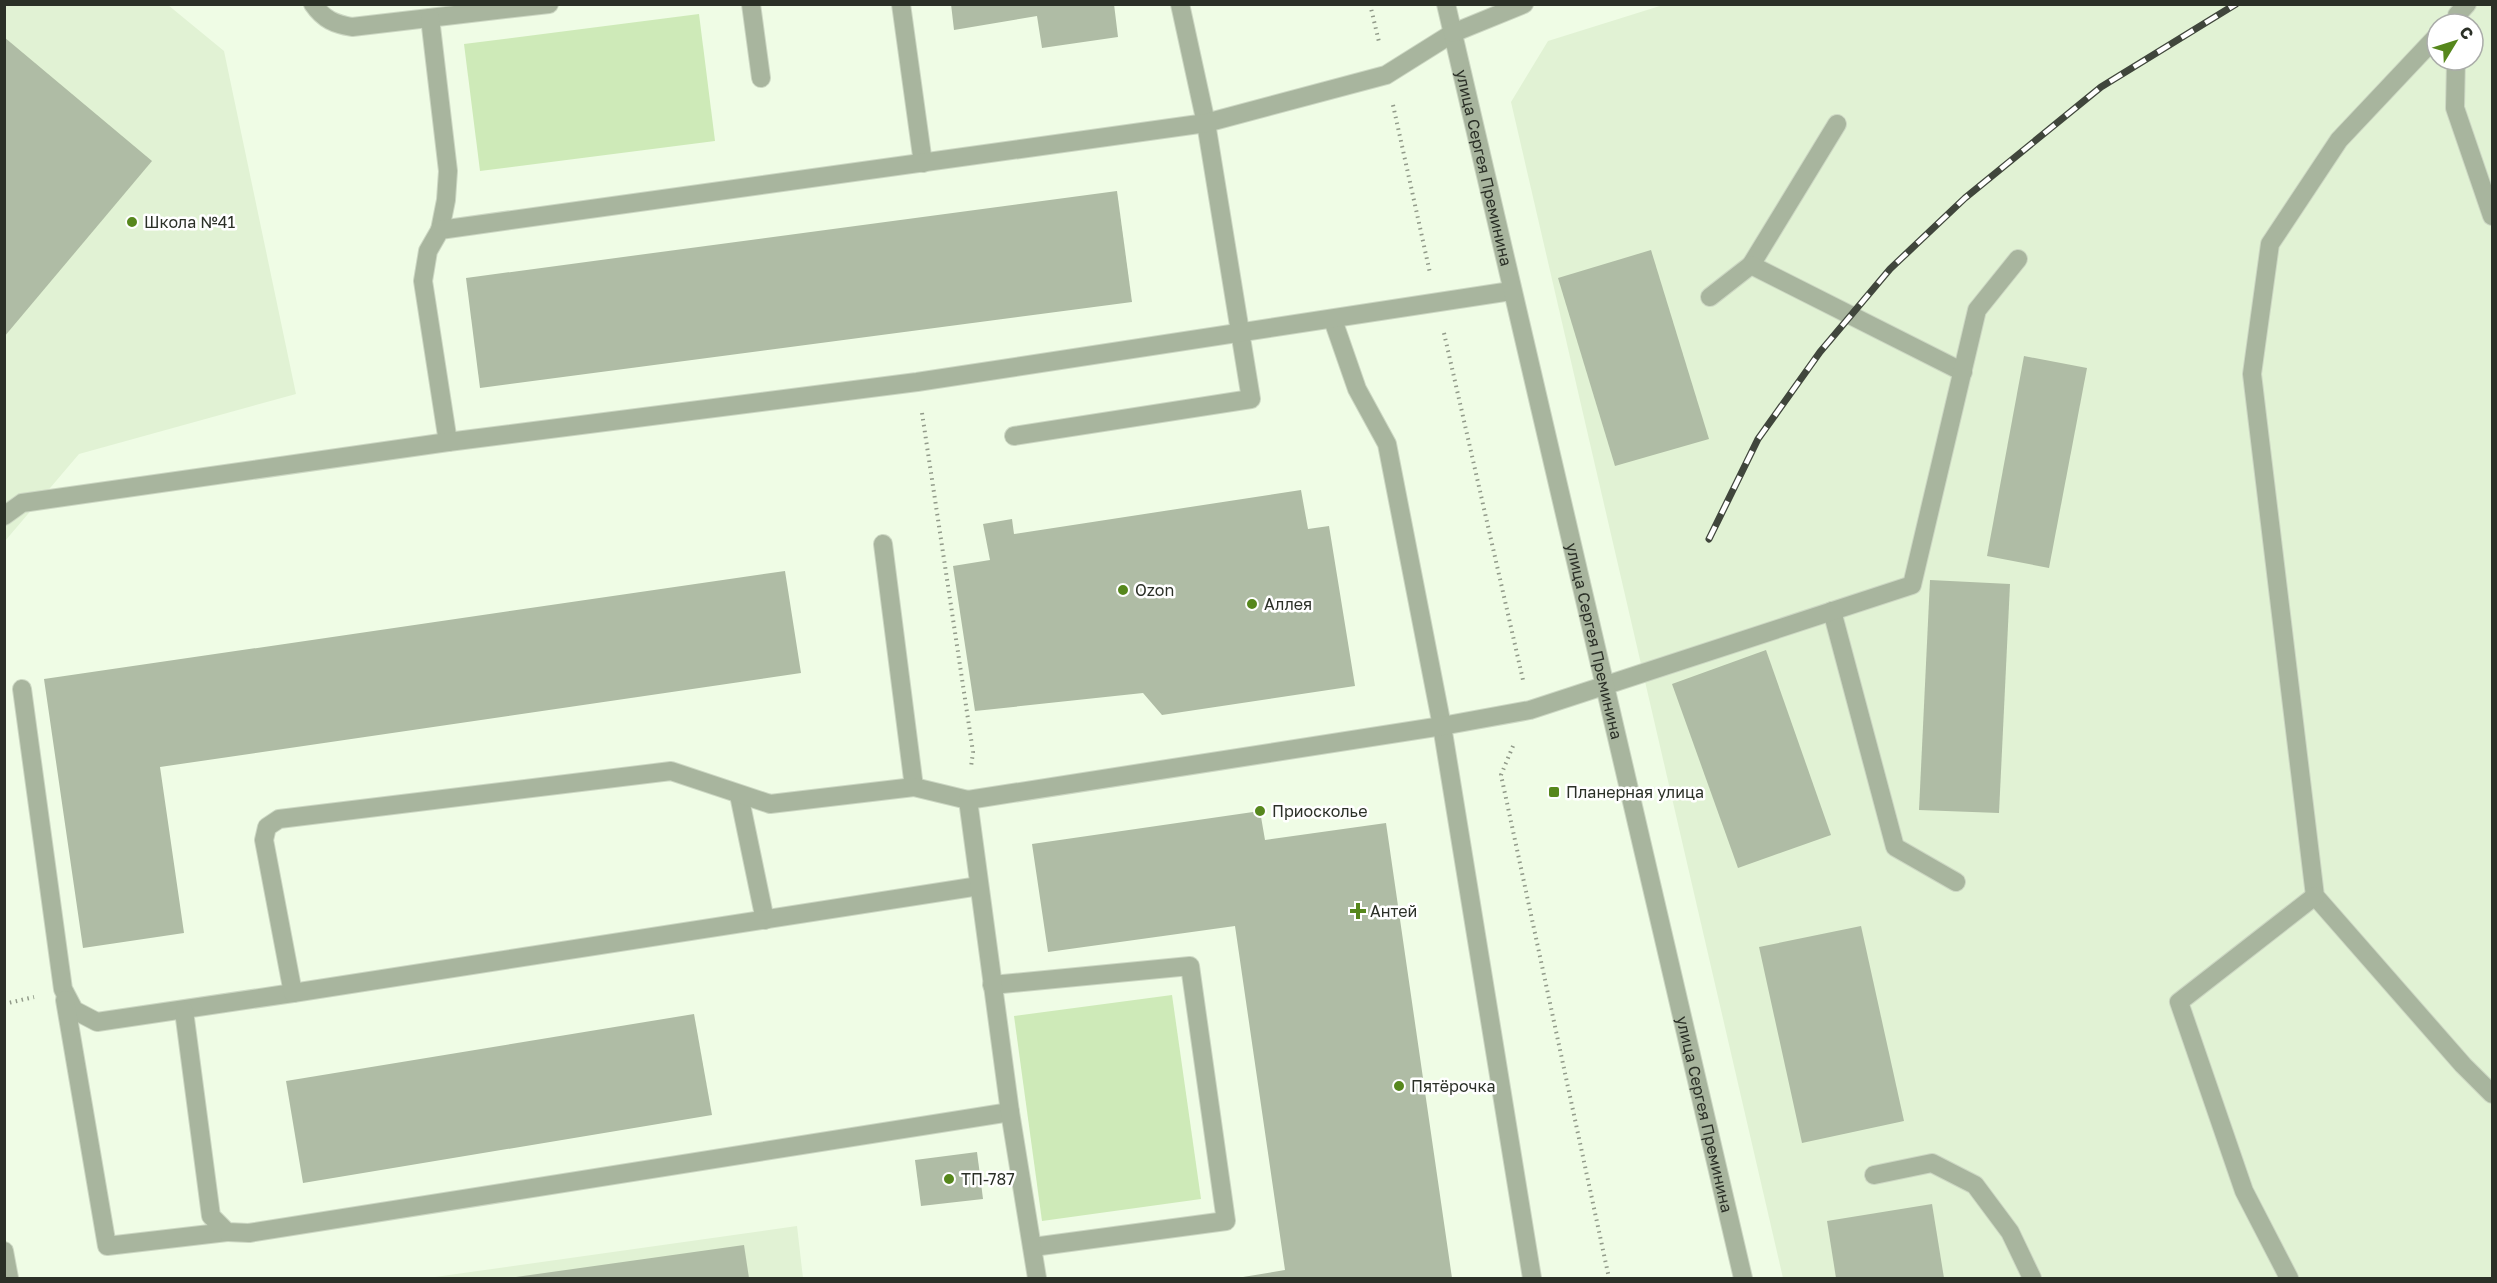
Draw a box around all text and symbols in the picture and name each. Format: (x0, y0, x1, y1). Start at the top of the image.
north arrow (2425, 12, 2485, 72)
text: С (2455, 22, 2478, 43)
street label: улица Сергея Преминина (1452, 67, 1517, 268)
place label: Школа №41 (144, 212, 236, 232)
marker: Школа №41 (125, 215, 139, 229)
street label: улица Сергея Преминина (1562, 541, 1627, 741)
place label: Ozon (1135, 580, 1174, 600)
marker: Ozon (1116, 583, 1130, 597)
place label: Аллея (1264, 594, 1312, 614)
marker: Аллея (1245, 597, 1259, 611)
place label: Планерная улица (1566, 782, 1704, 802)
marker: Планерная улица (1547, 785, 1561, 799)
place label: Приосколье (1272, 801, 1367, 821)
marker: Приосколье (1253, 804, 1267, 818)
place label: Антей (1370, 901, 1417, 921)
marker: Антей (1351, 904, 1365, 918)
street label: улица Сергея Преминина (1672, 1014, 1737, 1215)
place label: Пятёрочка (1411, 1076, 1495, 1096)
marker: Пятёрочка (1392, 1079, 1406, 1093)
place label: ТП-787 (961, 1169, 1015, 1189)
marker: ТП-787 (942, 1172, 956, 1186)

